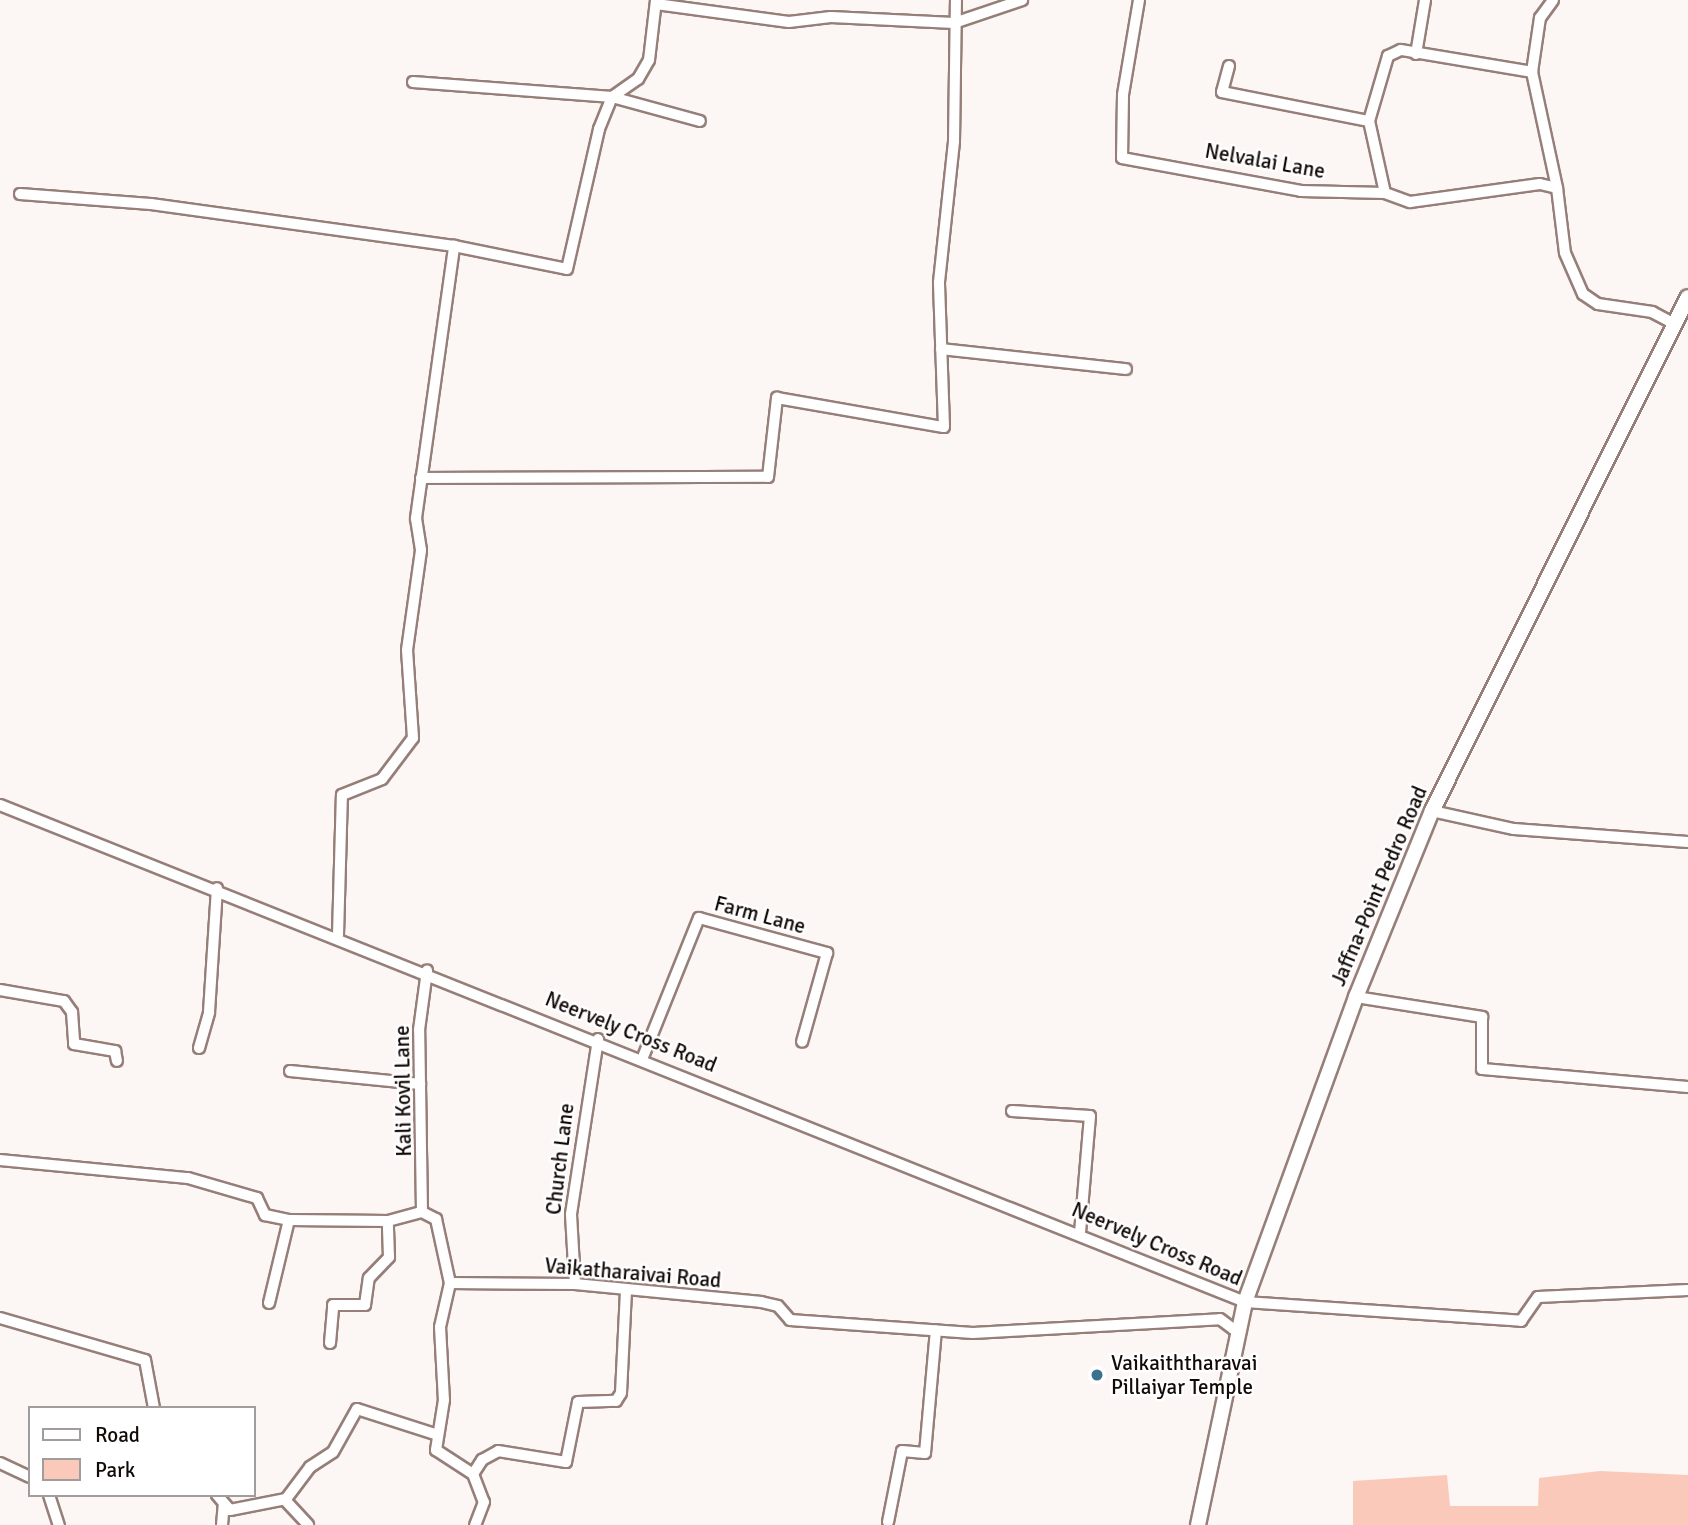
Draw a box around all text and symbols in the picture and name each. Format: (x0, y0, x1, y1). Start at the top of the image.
street label: Nelvalai Lane (1203, 138, 1327, 184)
street label: Jaffna-Point Pedro Road (1325, 782, 1433, 990)
street label: Farm Lane (712, 891, 808, 939)
street label: Neervely Cross Road (542, 986, 720, 1078)
street label: Kali Kovil Lane (389, 1025, 417, 1157)
street label: Church Lane (541, 1102, 579, 1216)
street label: Neervely Cross Road (1068, 1197, 1246, 1291)
street label: Vaikatharaivai Road (544, 1253, 722, 1293)
place label: Vaikaiththaravai Pillaiyar Temple (1111, 1350, 1257, 1400)
marker: Vaikaiththaravai Pillaiyar Temple (1089, 1367, 1105, 1383)
legend (28, 1406, 256, 1497)
text: Road (95, 1422, 140, 1448)
text: Park (95, 1457, 135, 1483)

